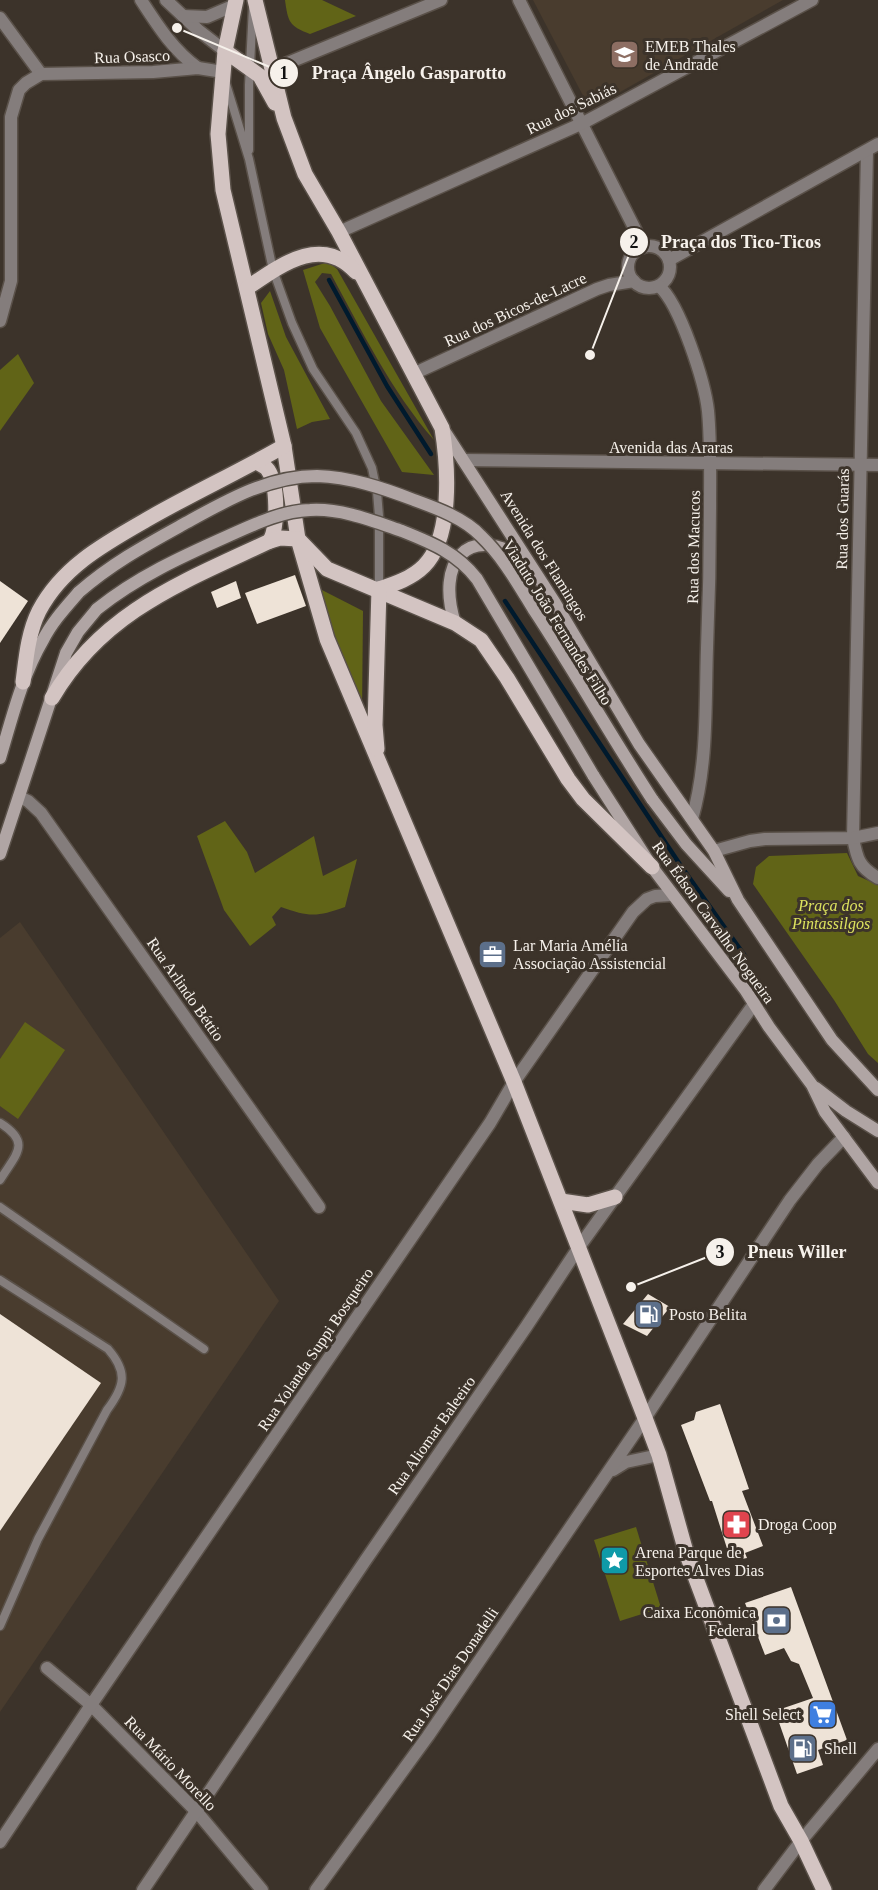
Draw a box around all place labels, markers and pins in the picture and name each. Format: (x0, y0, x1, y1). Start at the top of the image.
place label: EMEB Thales de Andrade (645, 38, 736, 73)
school or university icon: EMEB Thales de Andrade (608, 39, 640, 71)
callout: Praça Ângelo Gasparotto (269, 55, 518, 91)
callout: Praça dos Tico-Ticos (619, 224, 833, 260)
place label: Lar Maria Amélia Associação Assistencial (513, 937, 667, 973)
office icon: Lar Maria Amélia Associação Assistencial (476, 938, 508, 970)
callout: Pneus Willer (705, 1234, 859, 1270)
fuel station icon: Posto Belita (632, 1298, 664, 1330)
place label: Posto Belita (669, 1306, 747, 1323)
pharmacy icon: Droga Coop (721, 1508, 753, 1540)
place label: Droga Coop (758, 1516, 837, 1534)
place label: Arena Parque de Esportes Alves Dias (635, 1544, 764, 1580)
place icon: Arena Parque de Esportes Alves Dias (598, 1545, 630, 1577)
place label: Caixa Econômica Federal (643, 1604, 757, 1639)
bank icon: Caixa Econômica Federal (761, 1605, 793, 1637)
supermarket icon: Shell Select (806, 1698, 838, 1730)
place label: Shell Select (725, 1706, 802, 1723)
fuel station icon: Shell (787, 1732, 819, 1764)
place label: Shell (824, 1740, 857, 1757)

